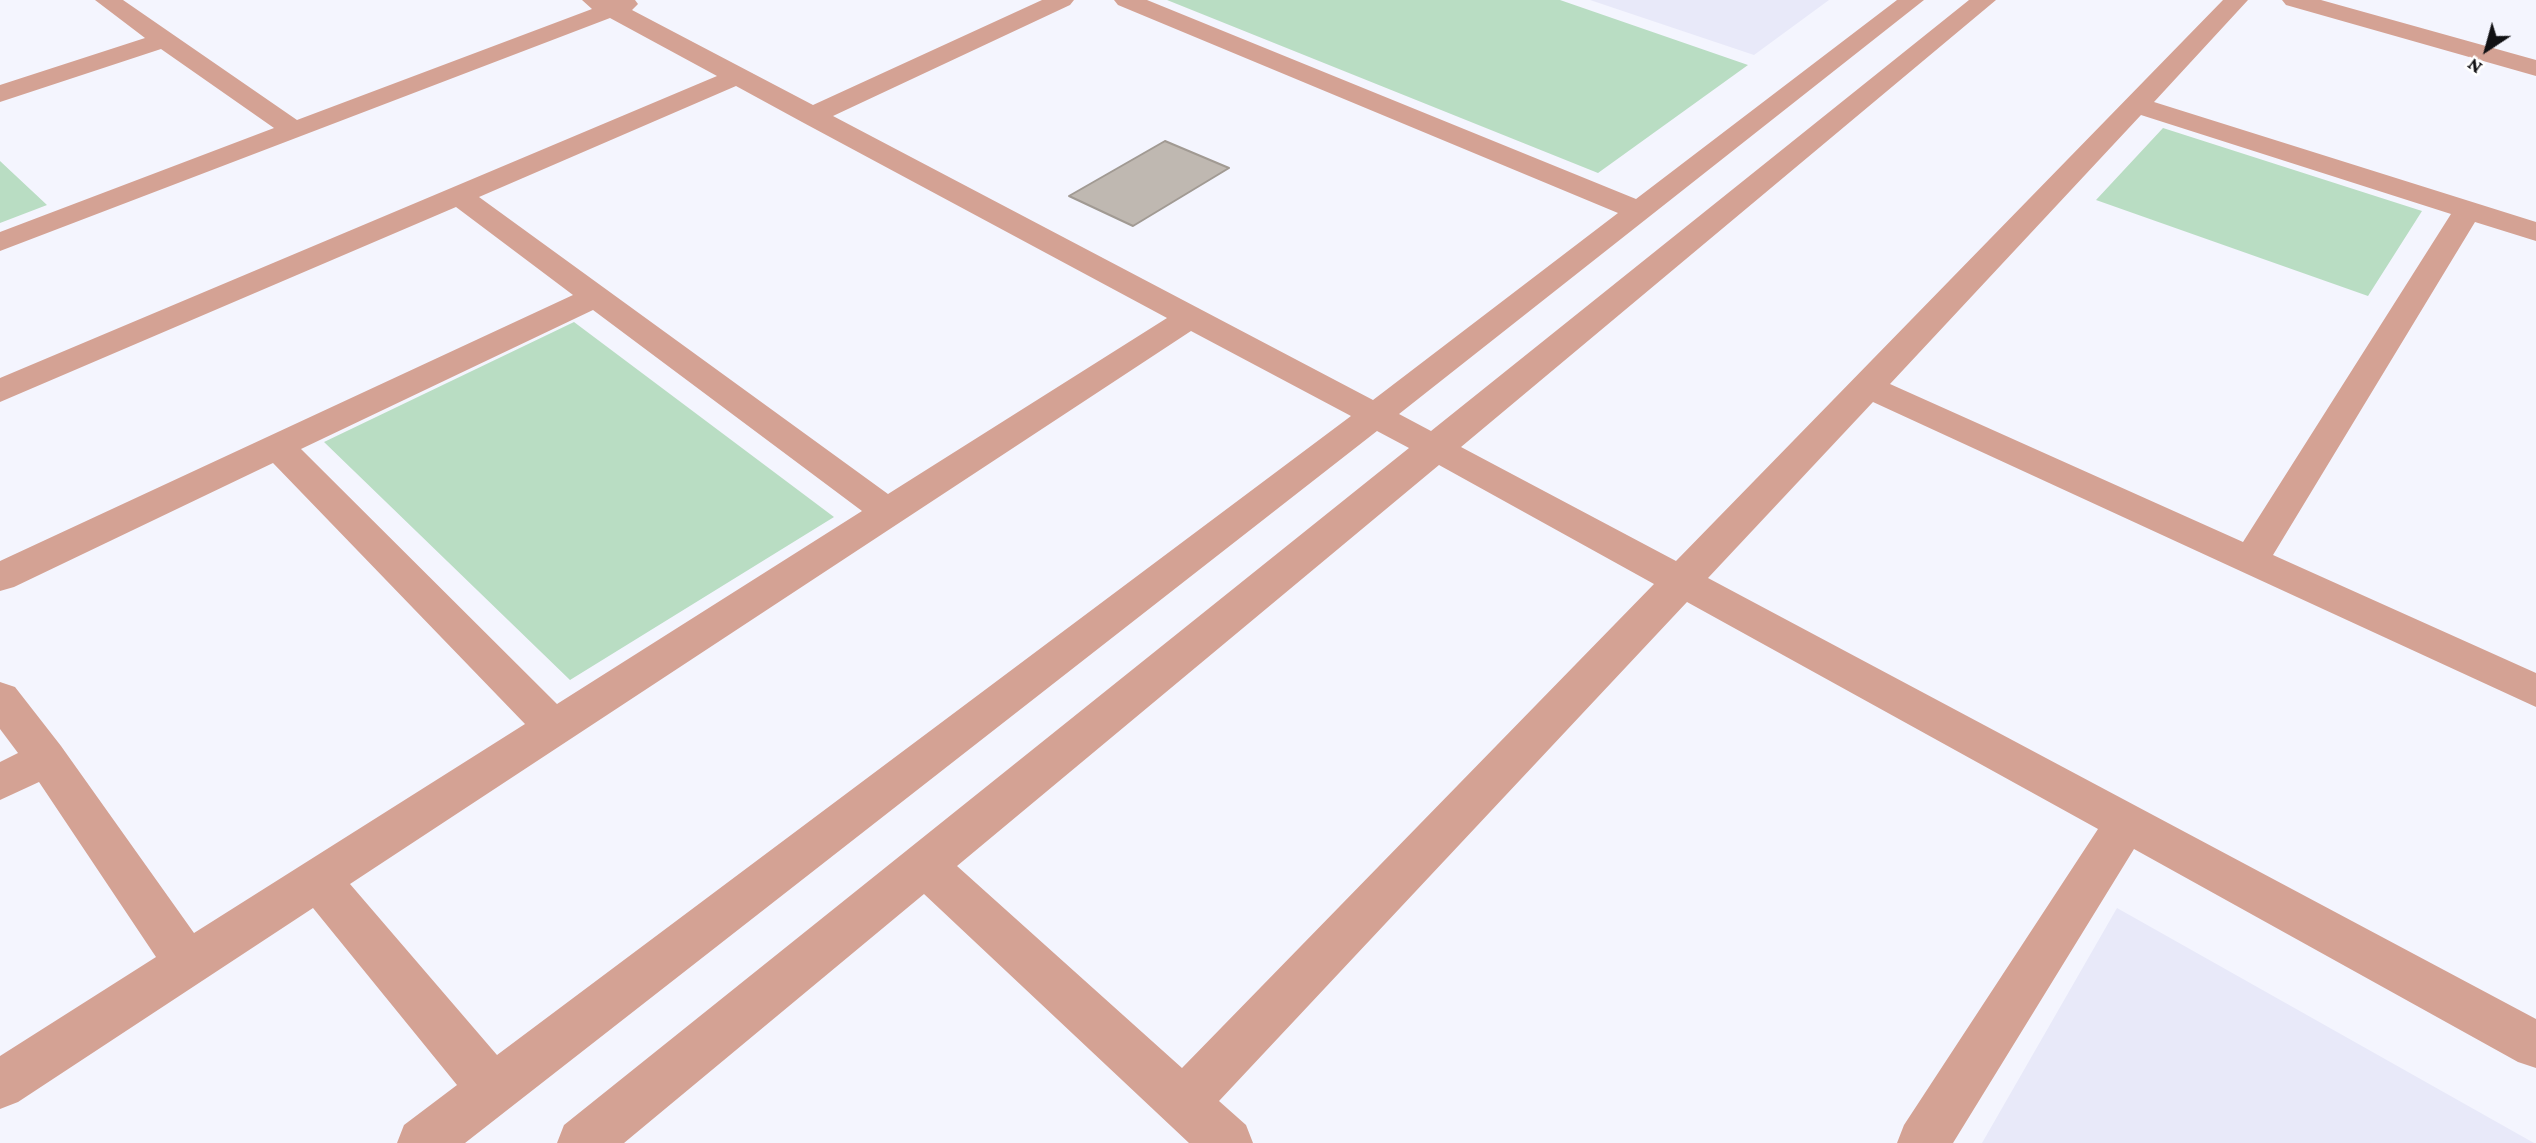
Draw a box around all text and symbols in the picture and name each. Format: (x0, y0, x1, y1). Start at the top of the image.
north arrow (2452, 14, 2522, 84)
text: N (2463, 54, 2486, 79)

